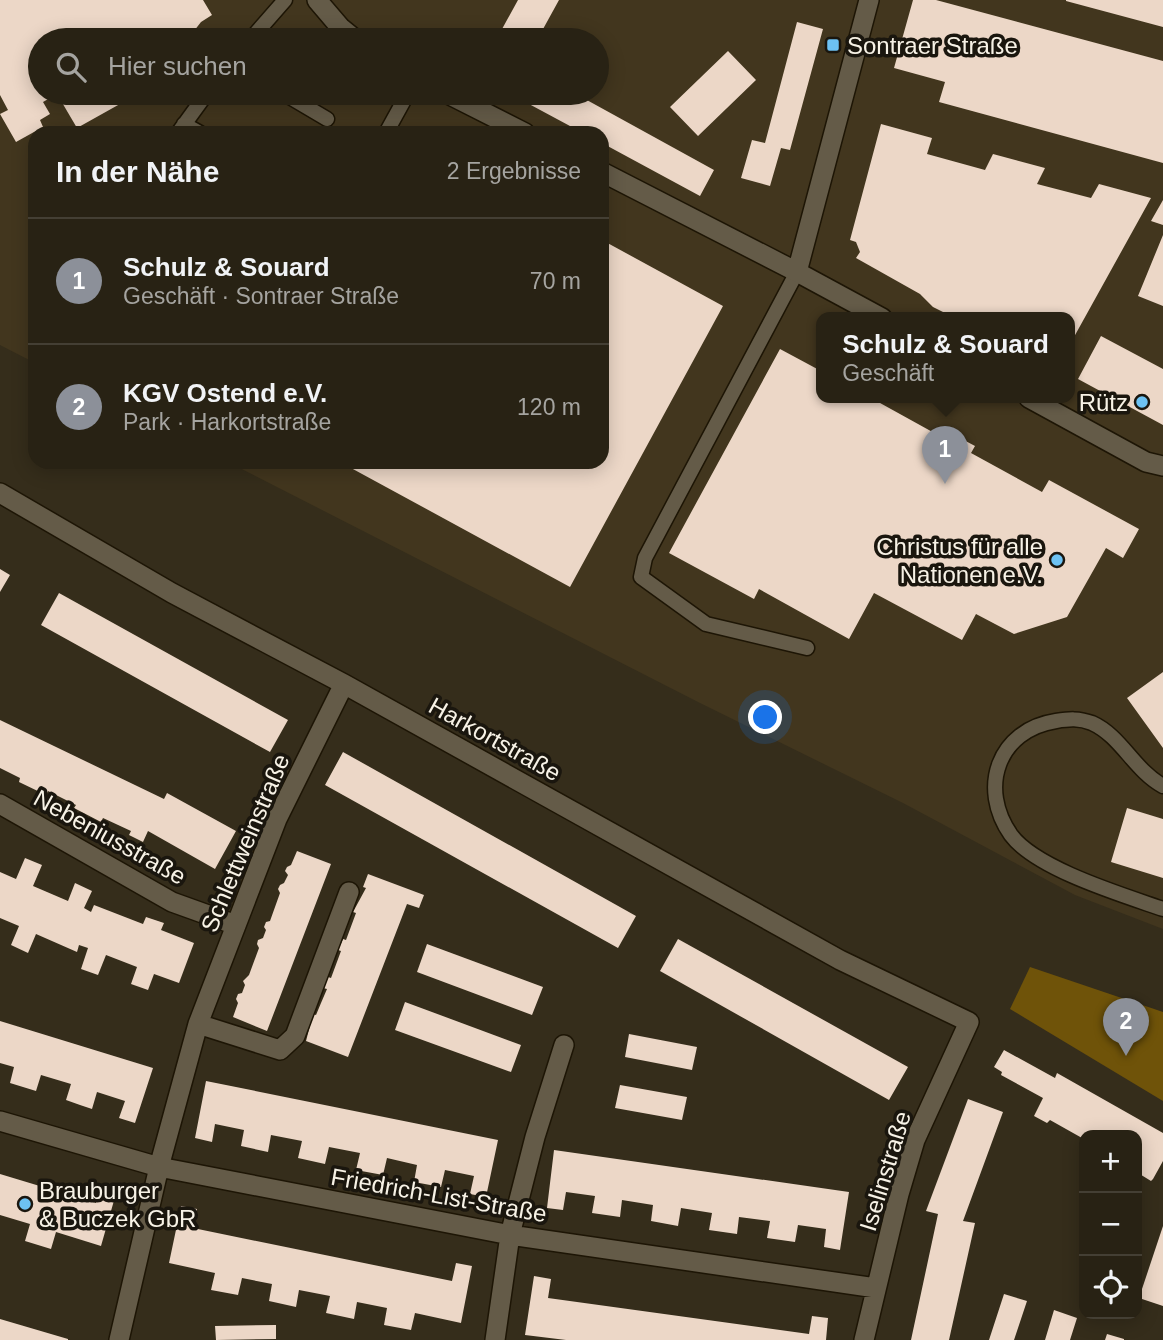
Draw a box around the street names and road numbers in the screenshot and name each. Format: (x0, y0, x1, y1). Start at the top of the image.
street label: Harkortstraße (424, 692, 566, 786)
street label: Schlettweinstraße (195, 750, 295, 936)
street label: Nebeniusstraße (29, 784, 191, 890)
street label: Iselinstraße (854, 1108, 916, 1234)
street label: Friedrich-List-Straße (329, 1163, 549, 1227)

